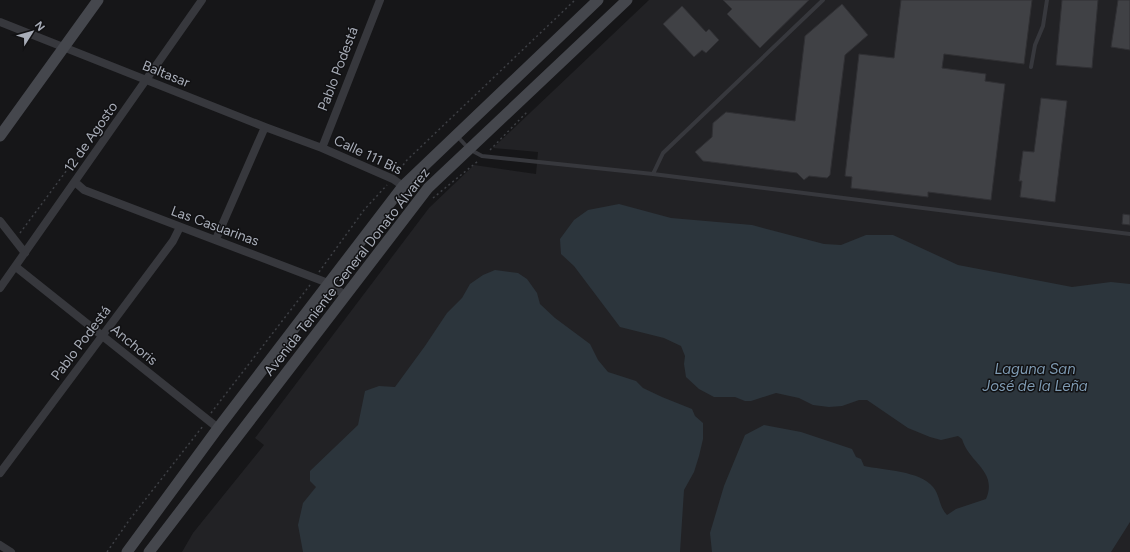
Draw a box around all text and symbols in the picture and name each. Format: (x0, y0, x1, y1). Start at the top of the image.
north arrow (12, 12, 52, 52)
text: N (32, 19, 47, 34)
street label: Pablo Podestá (314, 24, 362, 114)
street label: Baltasar (140, 57, 192, 91)
street label: 12 de Agosto (61, 99, 121, 175)
street label: Calle 111 Bis (331, 132, 405, 178)
street label: Avenida Teniente General Donato Álvarez (261, 165, 434, 379)
street label: Las Casuarinas (169, 202, 261, 250)
street label: Pablo Podestá (47, 302, 115, 384)
street label: Anchoris (107, 321, 161, 369)
water label: Laguna San José de la Leña (981, 360, 1088, 395)

